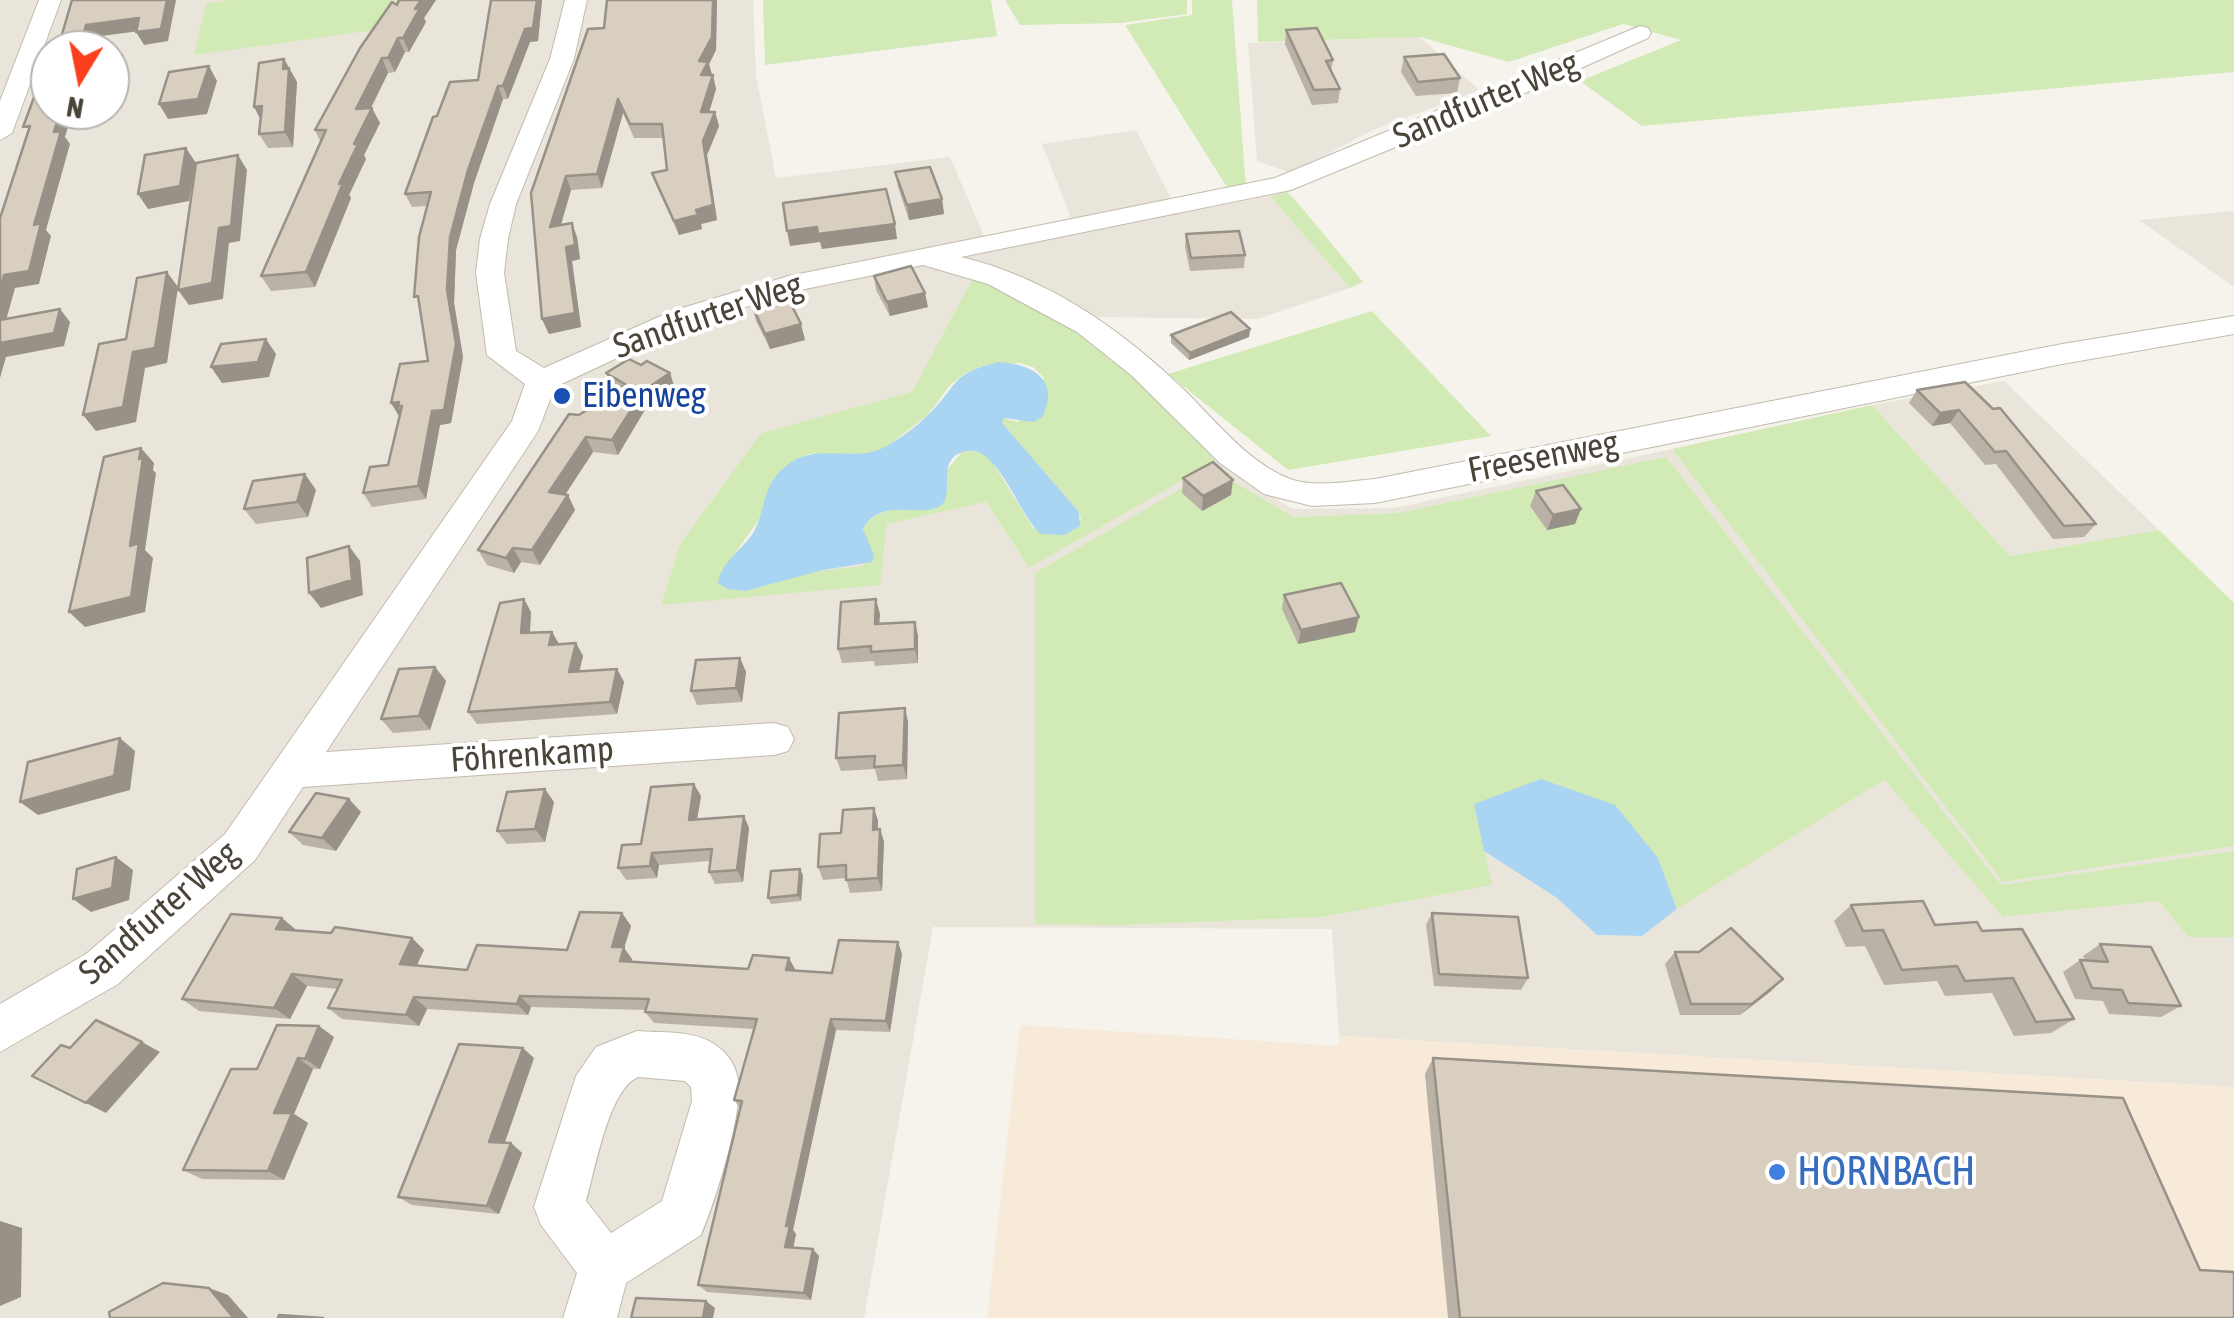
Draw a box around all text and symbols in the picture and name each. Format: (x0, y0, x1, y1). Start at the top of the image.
north arrow (30, 30, 130, 130)
street label: Sandfurter Weg (1387, 42, 1585, 158)
text: N (64, 90, 86, 125)
street label: Sandfurter Weg (608, 264, 808, 368)
place label: Eibenweg (582, 375, 706, 417)
marker: Eibenweg (551, 385, 573, 407)
street label: Freesenweg (1464, 422, 1622, 492)
street label: Föhrenkamp (449, 728, 615, 782)
street label: Sandfurter Weg (71, 833, 247, 993)
place label: HORNBACH (1797, 1147, 1975, 1197)
marker: HORNBACH (1766, 1161, 1788, 1183)

